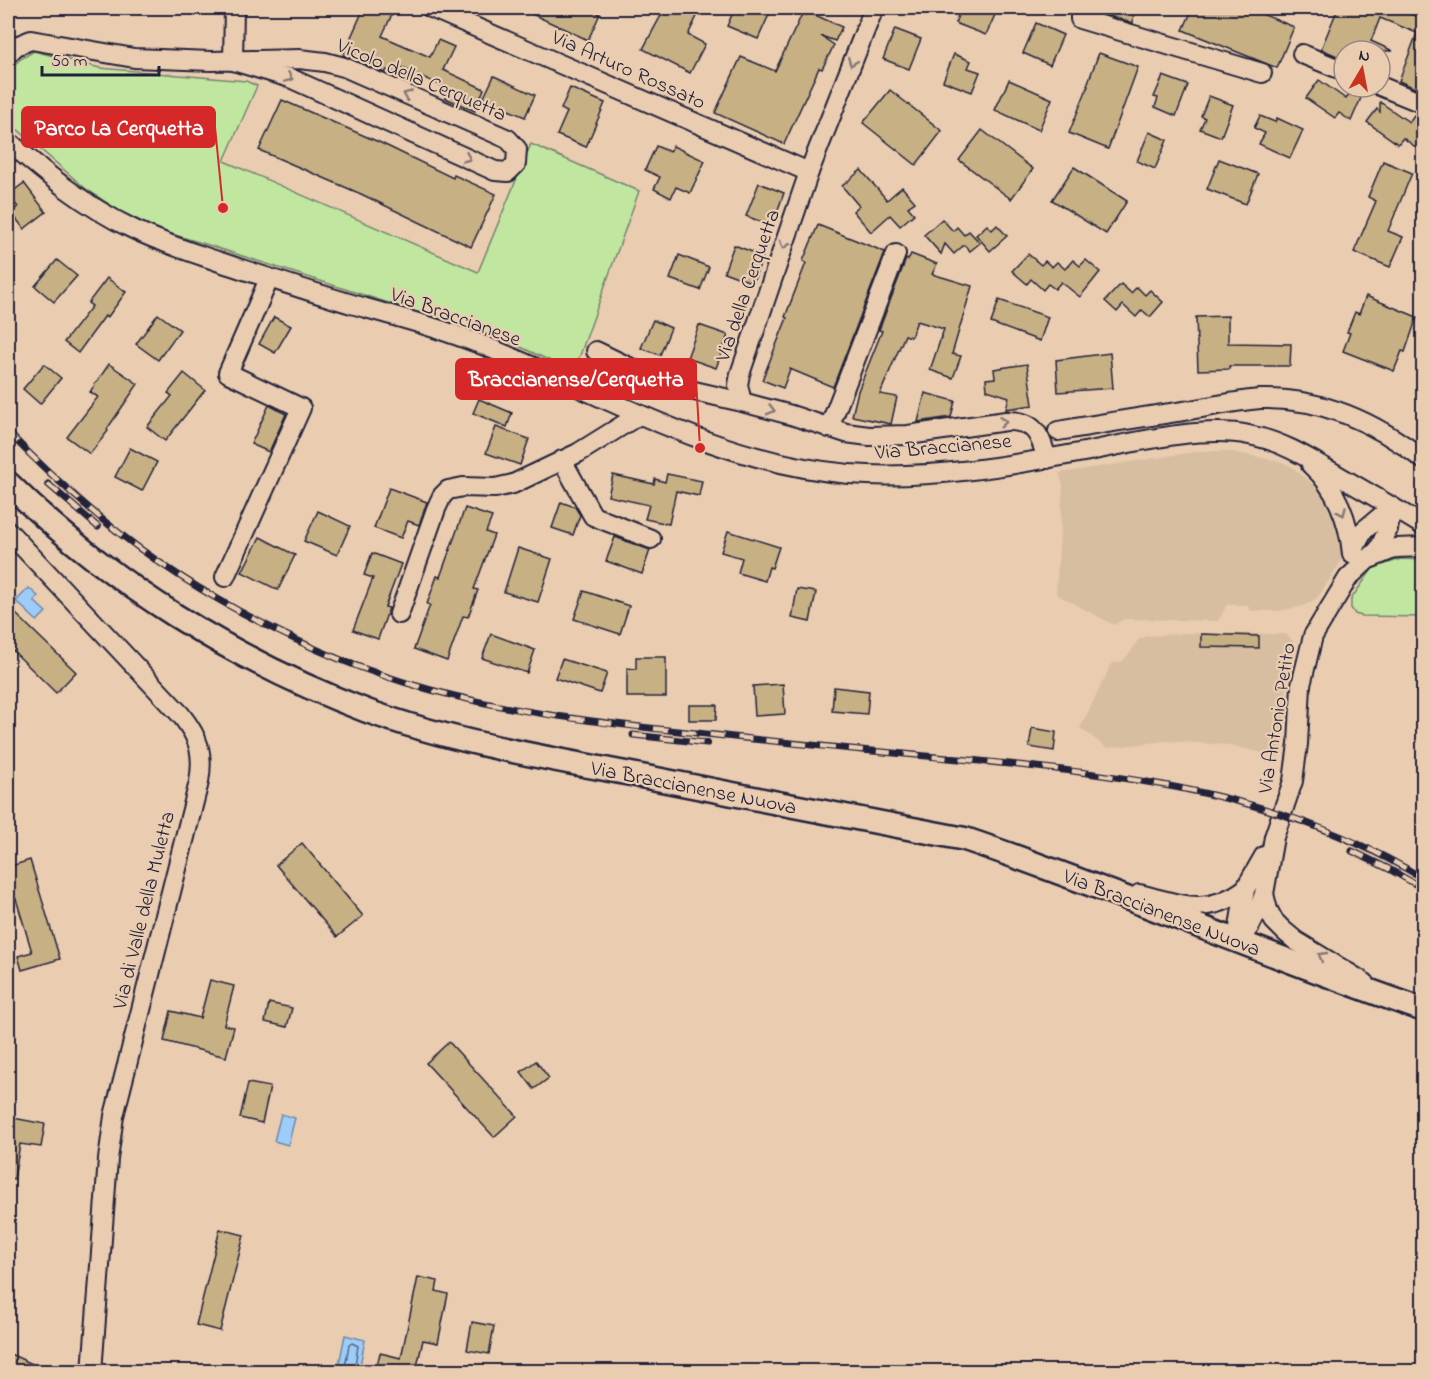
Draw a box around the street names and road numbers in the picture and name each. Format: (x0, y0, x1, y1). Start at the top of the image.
street label: Via Arturo Rossato (546, 23, 710, 118)
street label: Vicolo della Cerquetta (331, 31, 511, 130)
street label: Via della Cerquetta (708, 206, 789, 367)
street label: Via Braccianese (385, 280, 525, 356)
street label: Via Braccianese (873, 427, 1013, 469)
street label: Via Antonio Petito (1251, 641, 1305, 797)
street label: Via Braccianense Nuova (587, 754, 799, 824)
street label: Via di Valle della Muletta (106, 808, 184, 1014)
street label: Via Braccianense Nuova (1057, 862, 1264, 965)

